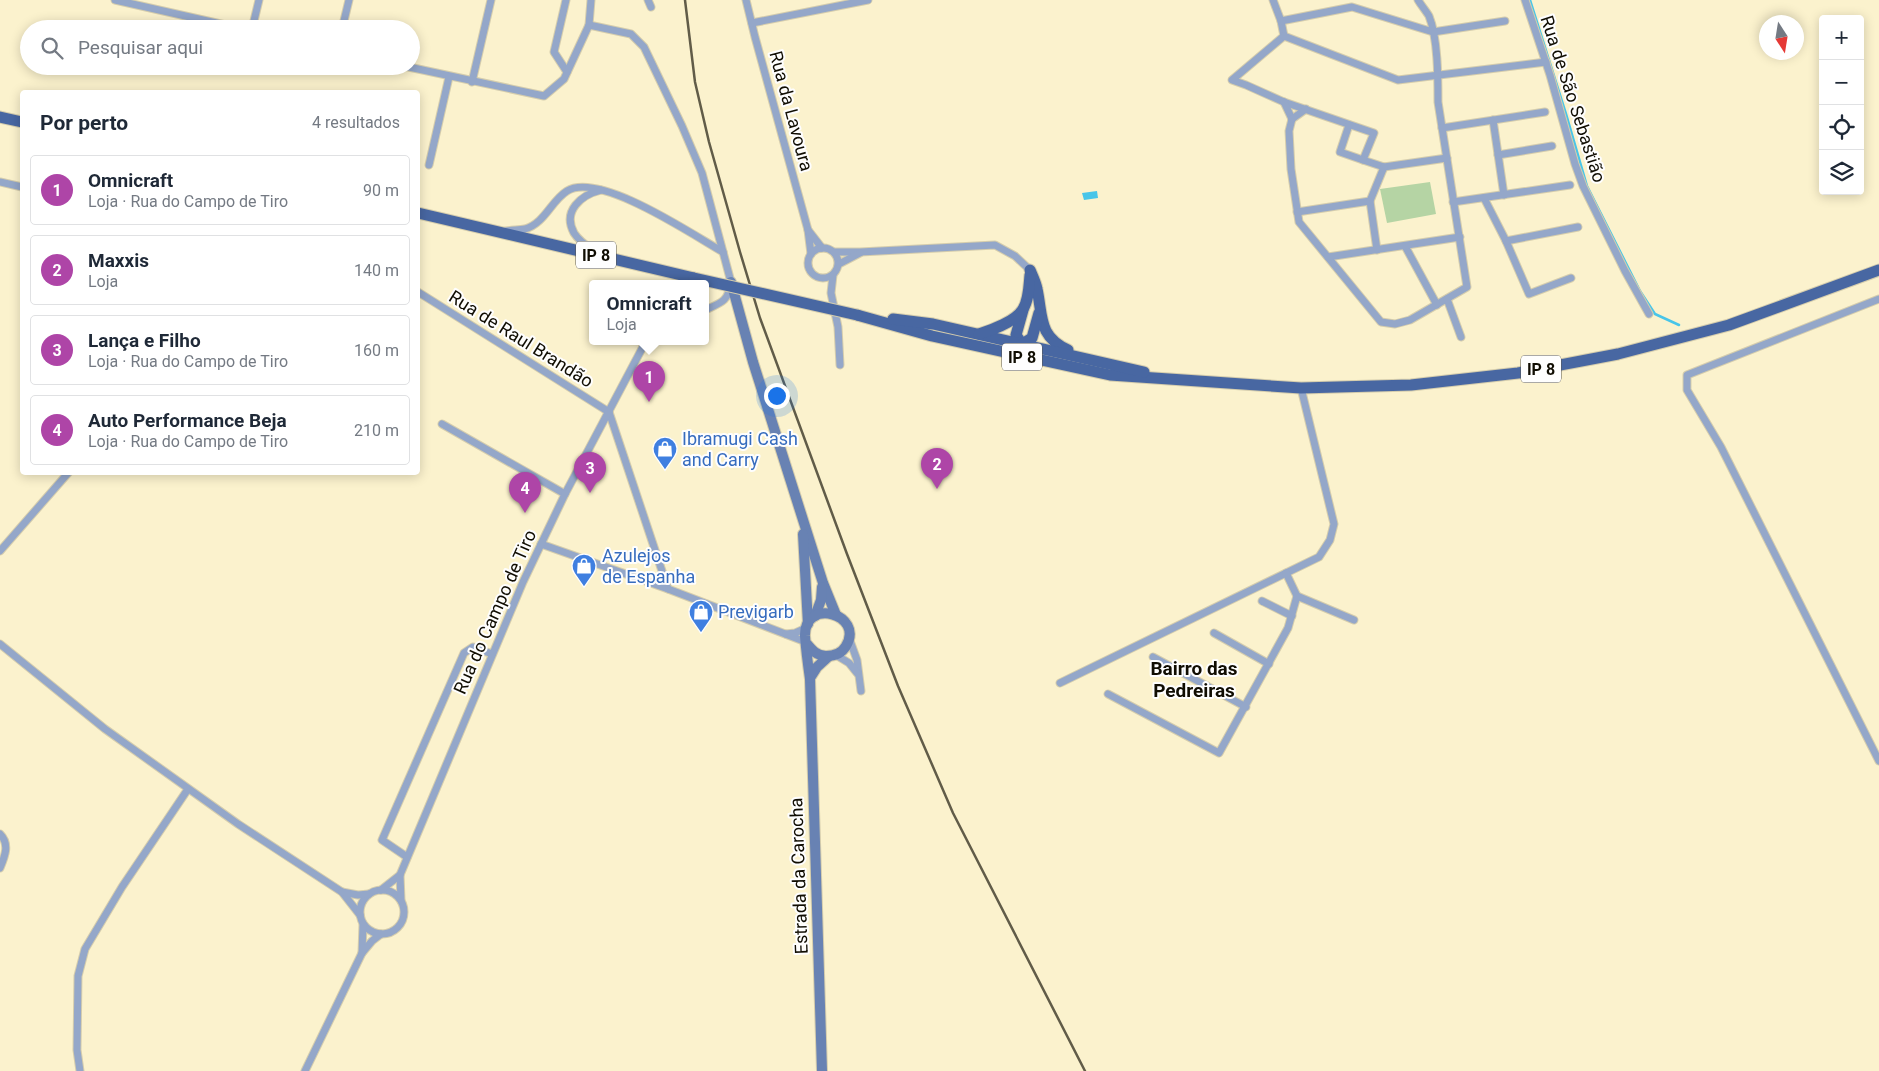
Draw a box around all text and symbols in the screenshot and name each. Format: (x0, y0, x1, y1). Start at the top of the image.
street label: Rua de São Sebastião (1537, 13, 1610, 185)
north arrow (1759, 15, 1804, 60)
map controls (1819, 15, 1864, 195)
button: + (1819, 15, 1864, 60)
search box (20, 20, 420, 75)
icon: search (38, 34, 66, 62)
text: Pesquisar aqui (78, 36, 203, 59)
street label: Rua da Lavoura (765, 49, 818, 173)
button: − (1819, 60, 1864, 105)
button: locate (1819, 105, 1864, 150)
text: Por perto (40, 111, 128, 135)
text: 4 resultados (312, 113, 400, 132)
button: layers (1819, 150, 1864, 195)
text: Omnicraft (88, 169, 173, 192)
text: 1 (52, 181, 62, 200)
text: 90 m (363, 181, 399, 200)
text: Loja · Rua do Campo de Tiro (88, 192, 288, 211)
road number: IP 8 (576, 242, 616, 268)
text: Maxxis (88, 249, 149, 272)
text: 2 (52, 261, 62, 280)
text: 140 m (354, 261, 399, 280)
text: Loja (88, 272, 118, 291)
popup (589, 280, 709, 345)
street label: Rua de Raul Brandão (445, 286, 597, 391)
text: Omnicraft (606, 292, 692, 315)
text: Loja (606, 315, 637, 334)
text: Lança e Filho (88, 329, 201, 352)
text: 3 (52, 341, 62, 360)
text: 160 m (354, 341, 399, 360)
road number: IP 8 (1002, 344, 1042, 371)
text: Loja · Rua do Campo de Tiro (88, 352, 288, 371)
road number: IP 8 (1521, 356, 1561, 382)
pin: 1 (633, 361, 665, 402)
your location (764, 383, 790, 409)
text: Auto Performance Beja (88, 409, 287, 432)
text: 4 (52, 421, 62, 440)
text: 210 m (354, 421, 399, 440)
place label: Ibramugi Cash and Carry (682, 428, 798, 470)
text: Loja · Rua do Campo de Tiro (88, 432, 288, 451)
shop icon: Ibramugi Cash and Carry (652, 436, 678, 470)
pin: 2 (921, 448, 953, 489)
pin: 3 (574, 452, 606, 493)
pin: 4 (509, 472, 541, 513)
street label: Rua do Campo de Tiro (449, 526, 540, 697)
place label: Azulejos de Espanha (602, 545, 695, 587)
shop icon: Azulejos de Espanha (571, 553, 597, 587)
shop icon: Previgarb (688, 599, 714, 633)
place label: Previgarb (718, 601, 794, 622)
district label: Bairro das Pedreiras (1150, 657, 1238, 702)
street label: Estrada da Carocha (785, 797, 812, 955)

